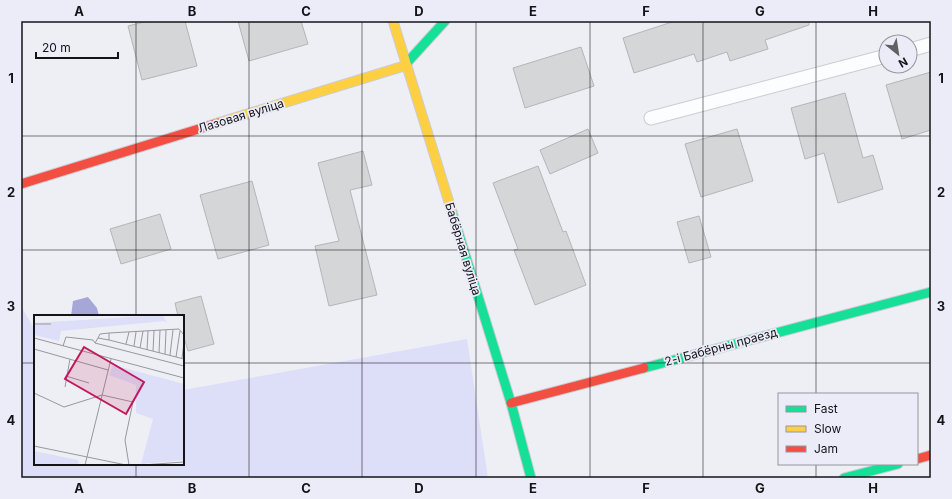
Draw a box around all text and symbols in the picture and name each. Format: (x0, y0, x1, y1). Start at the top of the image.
text: A (74, 3, 84, 19)
text: B (188, 3, 197, 19)
text: C (301, 3, 311, 19)
text: D (414, 3, 424, 19)
text: E (529, 3, 537, 19)
text: F (642, 3, 650, 19)
text: G (755, 3, 765, 19)
text: H (868, 3, 878, 19)
scale bar (36, 34, 118, 60)
north arrow (878, 34, 918, 74)
text: 20 m (42, 40, 71, 55)
text: N (896, 55, 910, 71)
text: 1 (8, 70, 14, 86)
text: 1 (938, 70, 944, 86)
street label: Лазовая вуліца (196, 95, 286, 136)
text: 2 (7, 184, 15, 200)
text: 2 (937, 184, 945, 200)
street label: Бабёрная вуліца (442, 201, 485, 297)
text: 3 (7, 298, 15, 314)
text: 3 (937, 298, 945, 314)
inset map (34, 315, 184, 465)
street label: 2-і Бабёрны праезд (663, 324, 779, 369)
legend (778, 393, 918, 465)
text: Fast (814, 401, 838, 416)
text: 4 (7, 412, 16, 428)
text: 4 (937, 412, 946, 428)
text: Slow (814, 421, 842, 436)
text: Jam (814, 441, 838, 456)
text: A (74, 480, 84, 496)
text: B (188, 480, 197, 496)
text: C (301, 480, 311, 496)
text: D (414, 480, 424, 496)
text: E (529, 480, 537, 496)
text: F (642, 480, 650, 496)
text: G (755, 480, 765, 496)
text: H (868, 480, 878, 496)

